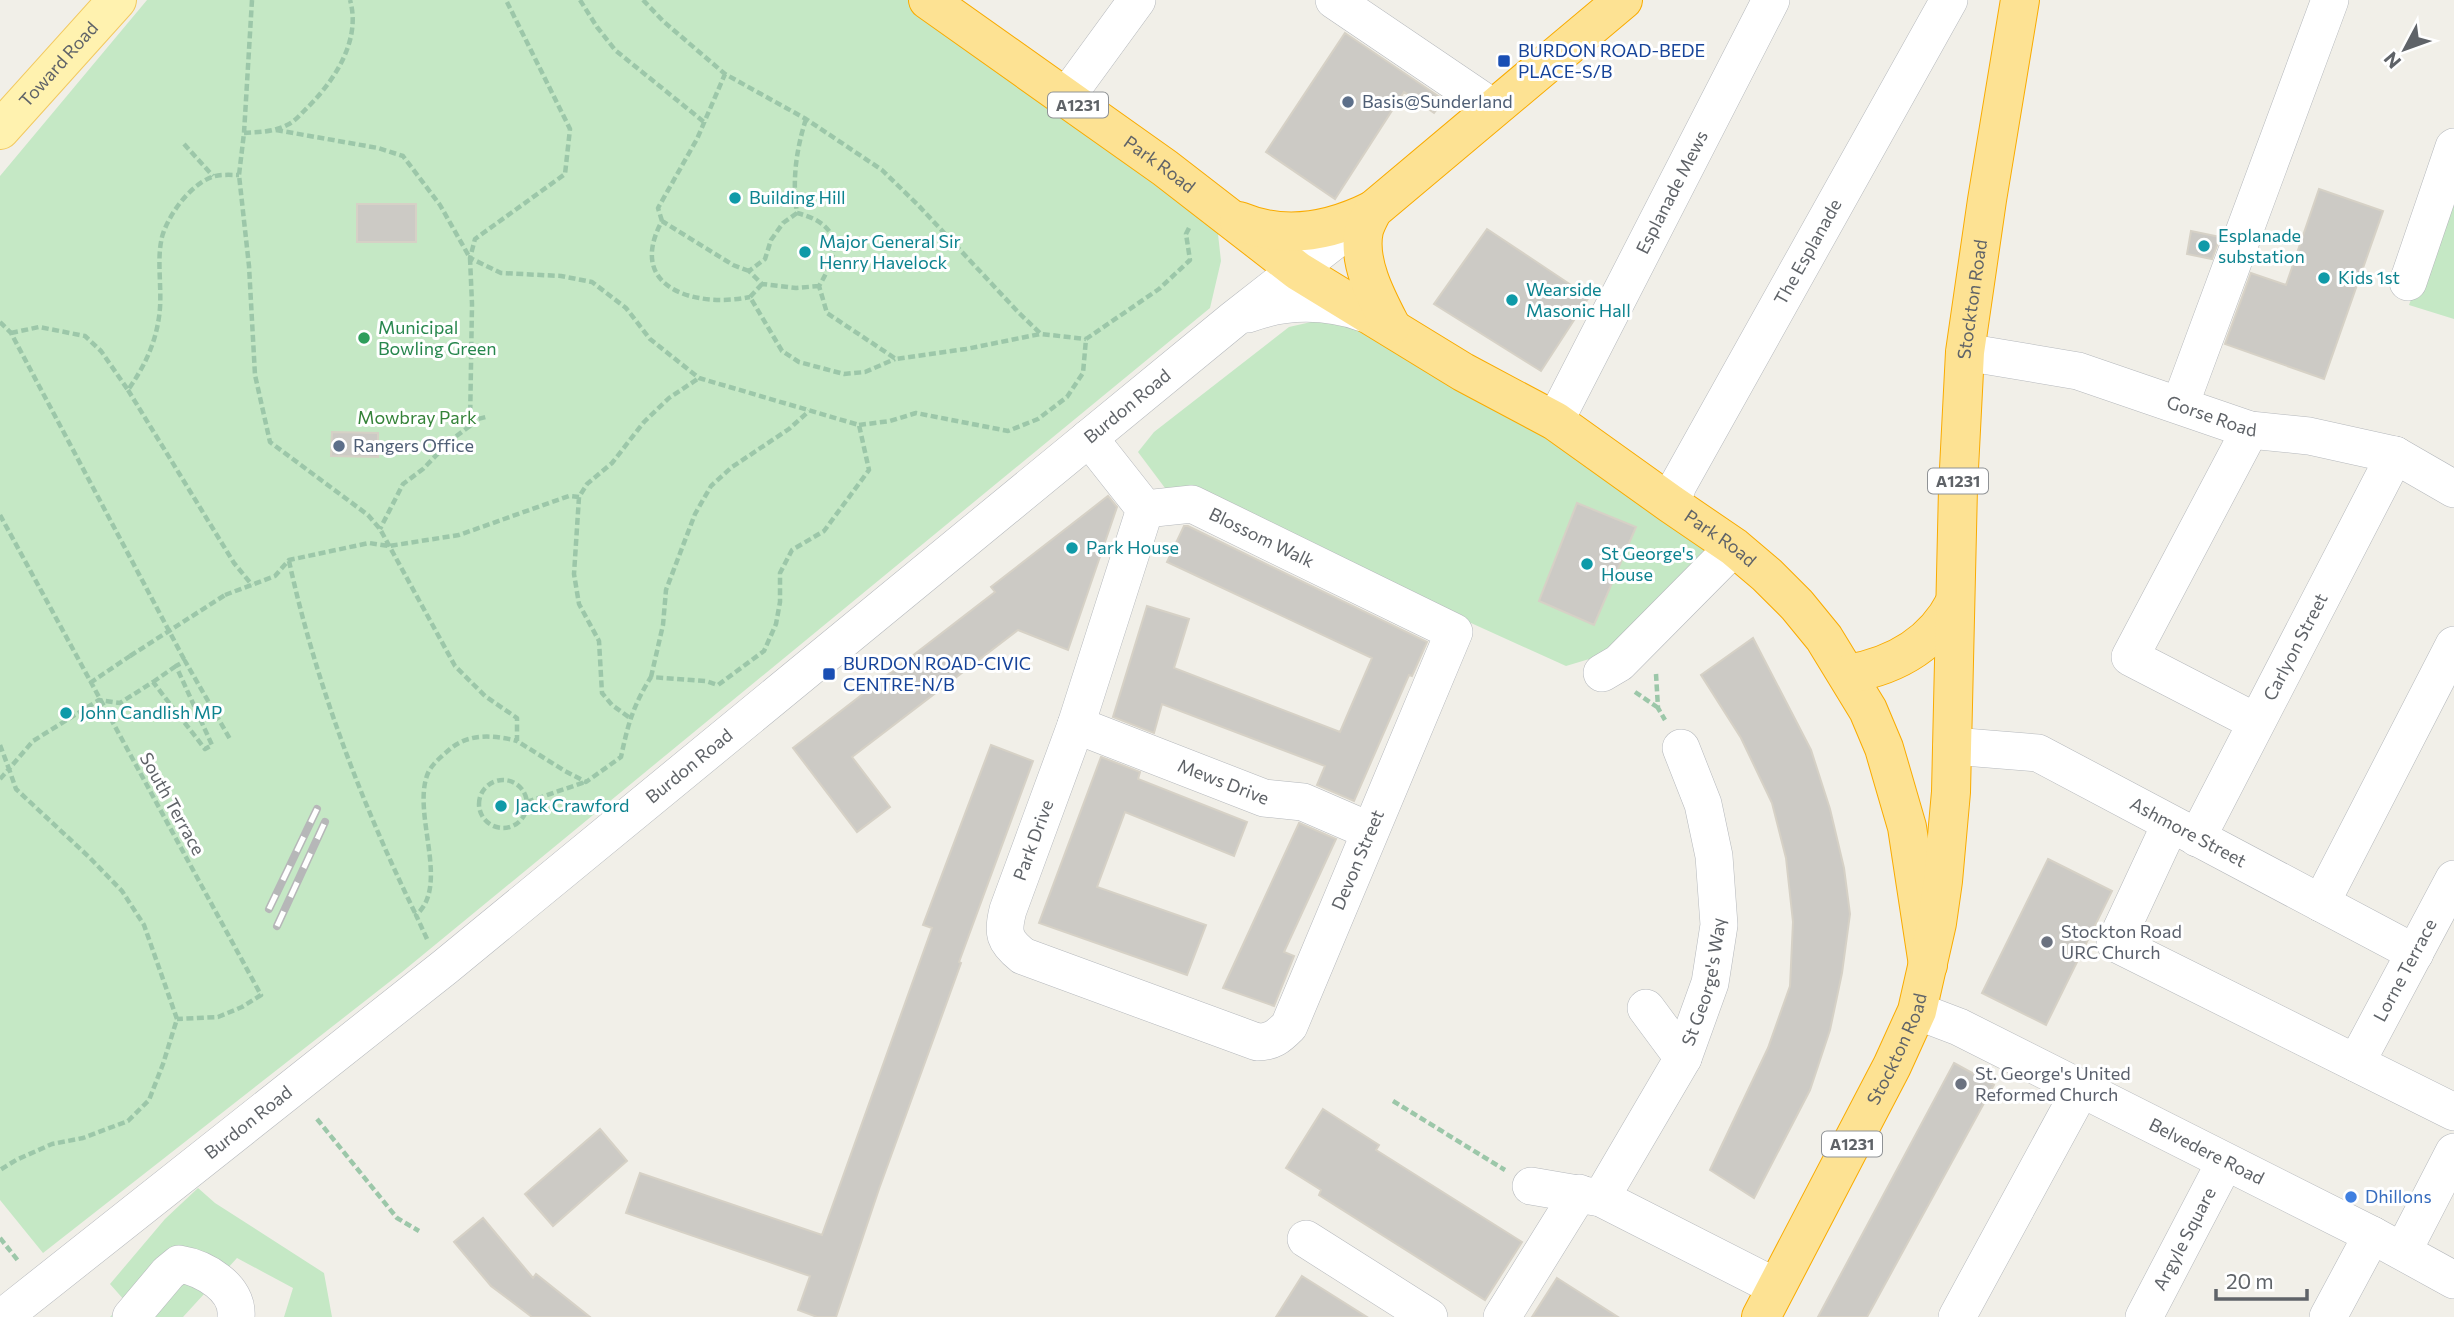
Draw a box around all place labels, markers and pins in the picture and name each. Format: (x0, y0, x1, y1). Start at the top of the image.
place label: BURDON ROAD-BEDE PLACE-S/B (1518, 39, 1705, 82)
marker: BURDON ROAD-BEDE PLACE-S/B (1496, 53, 1512, 69)
place label: Basis@Sunderland (1362, 90, 1513, 112)
marker: Basis@Sunderland (1340, 94, 1356, 110)
place label: Building Hill (749, 186, 846, 208)
marker: Building Hill (727, 190, 743, 206)
place label: Esplanade substation (2218, 224, 2305, 267)
place label: Major General Sir Henry Havelock (819, 230, 961, 273)
marker: Esplanade substation (2196, 238, 2212, 254)
marker: Major General Sir Henry Havelock (797, 244, 813, 260)
place label: Kids 1st (2338, 266, 2400, 288)
marker: Kids 1st (2316, 270, 2332, 286)
place label: Wearside Masonic Hall (1526, 278, 1631, 321)
marker: Wearside Masonic Hall (1504, 292, 1520, 308)
place label: Municipal Bowling Green (378, 316, 497, 359)
marker: Municipal Bowling Green (356, 330, 372, 346)
place label: Rangers Office (353, 434, 474, 456)
marker: Rangers Office (331, 438, 347, 454)
place label: Park House (1086, 536, 1179, 558)
marker: Park House (1064, 540, 1080, 556)
place label: St George's House (1601, 542, 1694, 585)
marker: St George's House (1579, 556, 1595, 572)
place label: BURDON ROAD-CIVIC CENTRE-N/B (843, 652, 1031, 695)
marker: BURDON ROAD-CIVIC CENTRE-N/B (821, 666, 837, 682)
place label: John Candlish MP (80, 701, 222, 723)
marker: John Candlish MP (58, 705, 74, 721)
place label: Jack Crawford (515, 794, 629, 816)
marker: Jack Crawford (493, 798, 509, 814)
place label: Stockton Road URC Church (2061, 920, 2182, 963)
marker: Stockton Road URC Church (2039, 934, 2055, 950)
place label: St. George's United Reformed Church (1975, 1062, 2131, 1105)
marker: St. George's United Reformed Church (1953, 1076, 1969, 1092)
place label: Dhillons (2365, 1185, 2432, 1207)
marker: Dhillons (2343, 1189, 2359, 1205)

